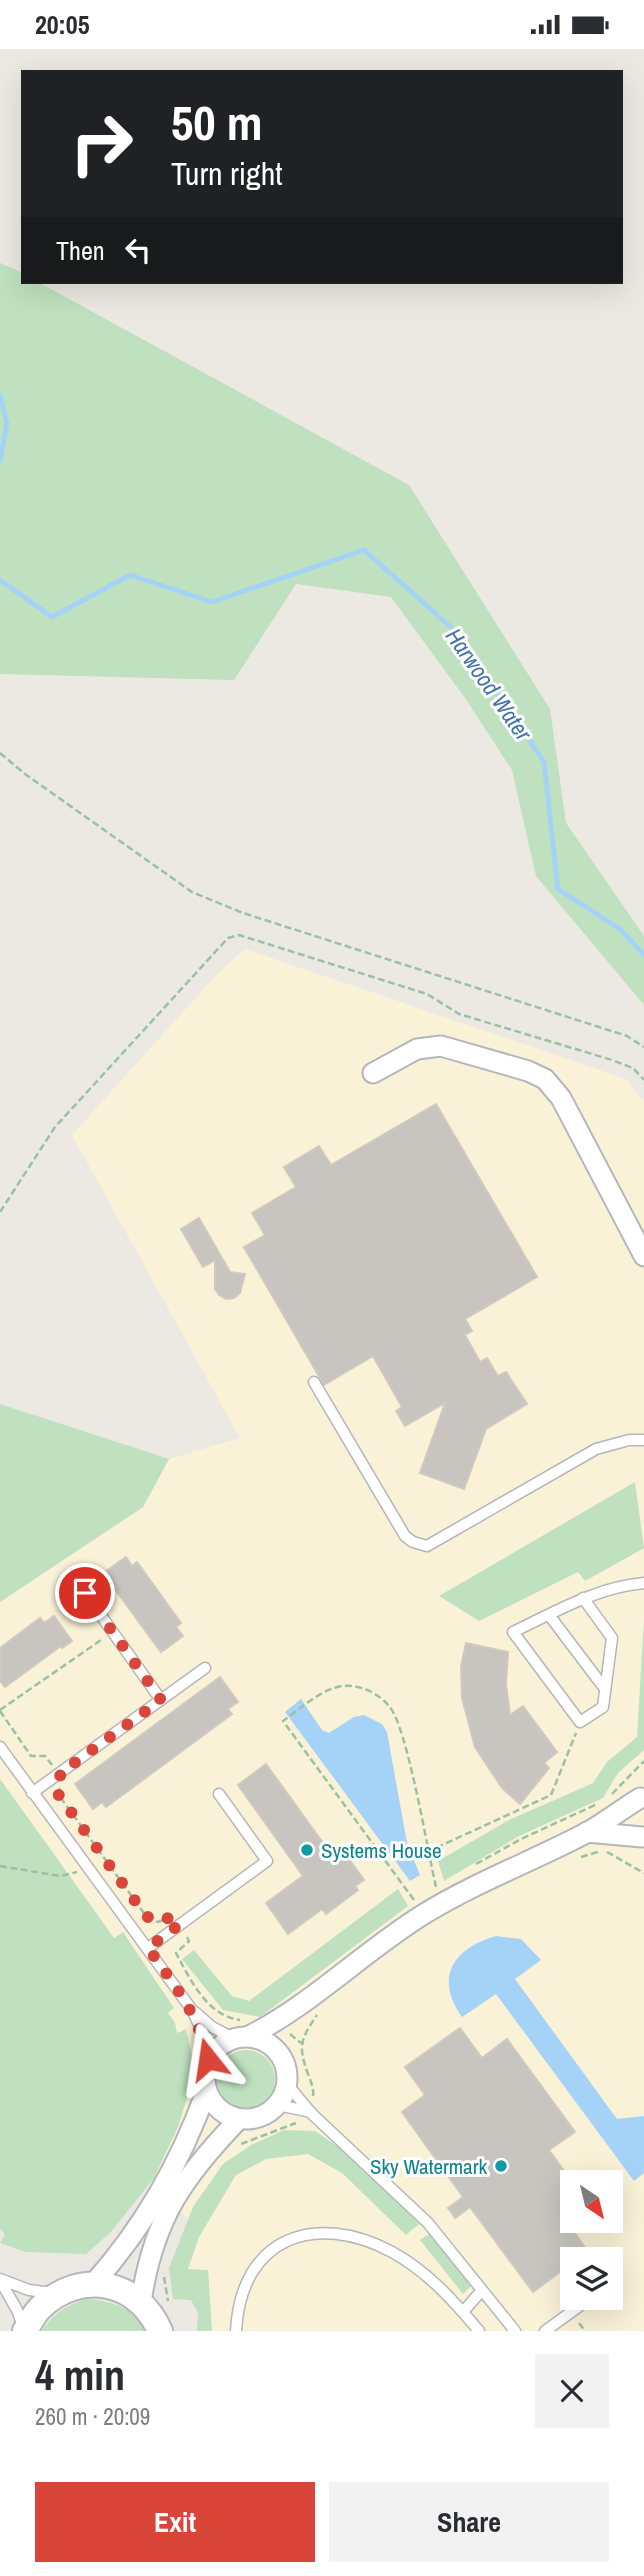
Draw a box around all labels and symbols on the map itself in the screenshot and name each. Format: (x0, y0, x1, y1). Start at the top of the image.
water label: Harwood Water (439, 622, 540, 747)
pin (55, 1563, 115, 1623)
place label: Systems House (321, 1836, 442, 1865)
marker: Systems House (299, 1842, 315, 1858)
position arrow (171, 2022, 245, 2096)
place label: Sky Watermark (370, 2152, 487, 2181)
marker: Sky Watermark (493, 2158, 509, 2174)
north arrow (560, 2170, 623, 2233)

